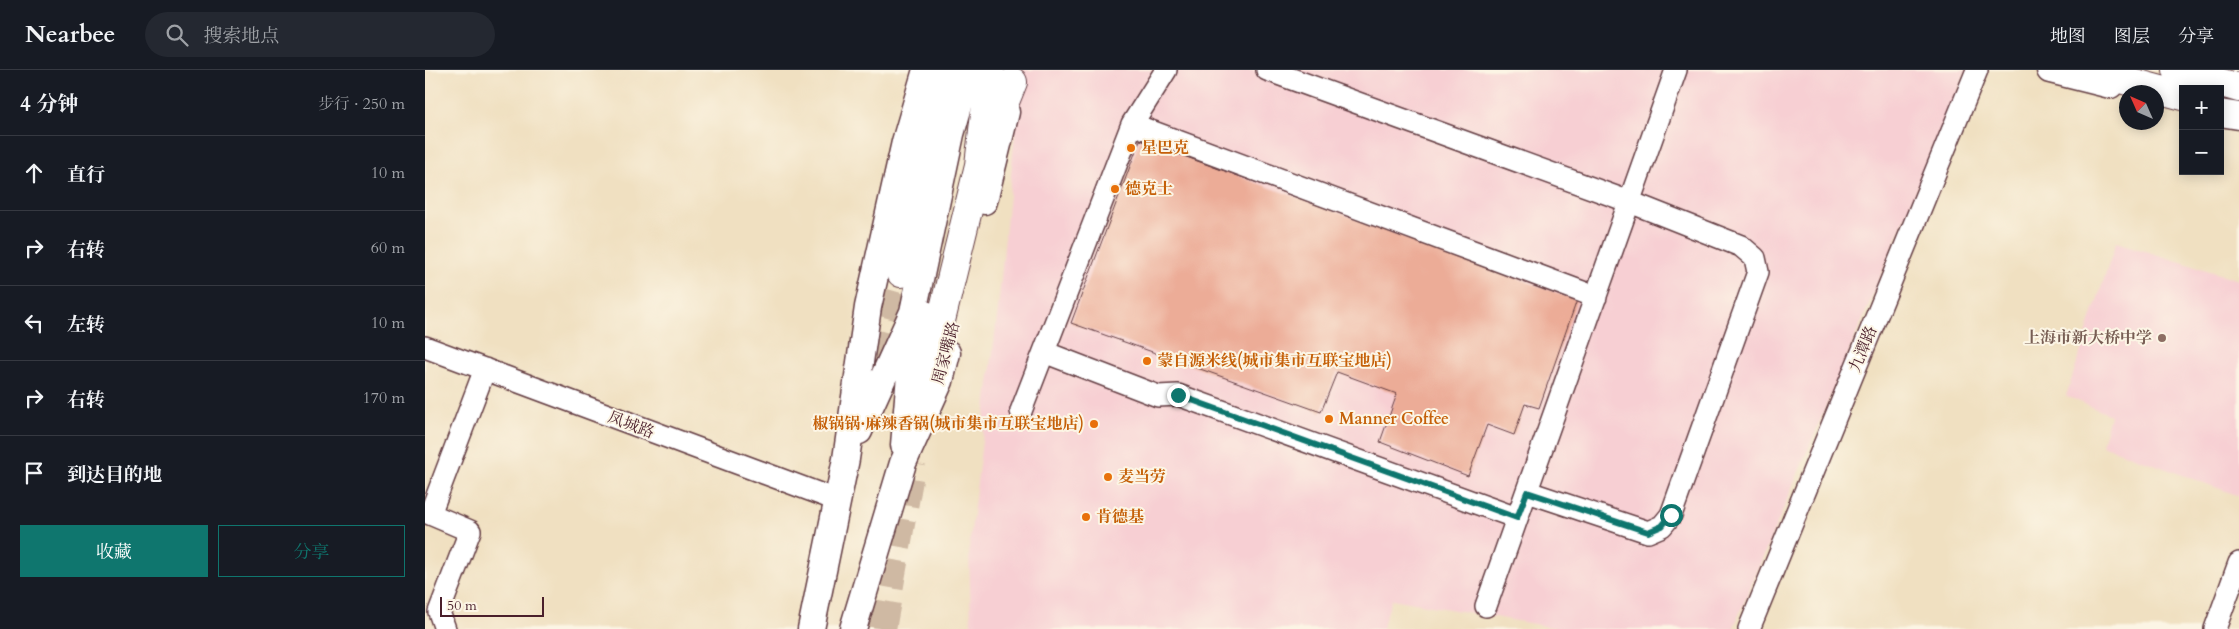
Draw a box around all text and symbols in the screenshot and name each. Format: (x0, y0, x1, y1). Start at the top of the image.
search box (145, 12, 495, 57)
text: Nearbee (25, 18, 115, 51)
icon: search (163, 21, 191, 49)
text: 搜索地点 (203, 23, 279, 49)
text: 地图 (2050, 24, 2086, 49)
text: 图层 (2114, 24, 2150, 49)
text: 分享 (2178, 24, 2214, 49)
north arrow (2119, 85, 2164, 130)
map controls (2179, 85, 2224, 175)
button: + (2179, 85, 2224, 130)
text: 4 分钟 (20, 90, 78, 119)
text: 步行 · 250 m (318, 93, 405, 115)
button: − (2179, 130, 2224, 175)
place label: 星巴克 (1141, 137, 1189, 159)
marker: 星巴克 (1125, 142, 1137, 154)
icon: ahead (20, 159, 48, 187)
text: 直行 (67, 162, 105, 188)
text: 10 m (371, 162, 405, 184)
place label: 德克士 (1125, 178, 1173, 200)
marker: 德克士 (1109, 183, 1121, 195)
icon: right (20, 234, 48, 262)
text: 右转 (67, 237, 105, 263)
text: 60 m (371, 237, 405, 259)
icon: left (20, 309, 48, 337)
text: 左转 (67, 312, 105, 338)
text: 10 m (371, 312, 405, 334)
street label: 周家嘴路 (927, 319, 965, 387)
street label: 九潭路 (1844, 323, 1882, 375)
place label: 上海市新大桥中学 (2024, 327, 2152, 349)
marker: 上海市新大桥中学 (2156, 332, 2168, 344)
place label: 蒙自源米线(城市集市互联宝地店) (1157, 350, 1392, 372)
marker: 蒙自源米线(城市集市互联宝地店) (1141, 355, 1153, 367)
icon: right (20, 384, 48, 412)
route end (1167, 384, 1190, 407)
text: 右转 (67, 387, 105, 413)
text: 170 m (363, 387, 405, 409)
street label: 凤城路 (605, 406, 657, 444)
place label: Manner Coffee (1339, 408, 1449, 430)
place label: 椒锅锅·麻辣香锅(城市集市互联宝地店) (812, 413, 1084, 435)
marker: Manner Coffee (1323, 413, 1335, 425)
marker: 椒锅锅·麻辣香锅(城市集市互联宝地店) (1088, 418, 1100, 430)
icon: arrive (20, 459, 48, 487)
text: 到达目的地 (67, 462, 162, 488)
place label: 麦当劳 (1118, 466, 1166, 488)
marker: 麦当劳 (1102, 471, 1114, 483)
route start (1660, 504, 1683, 527)
place label: 肯德基 (1096, 506, 1144, 528)
marker: 肯德基 (1080, 511, 1092, 523)
button: 收藏 (20, 525, 208, 577)
button: 分享 (218, 525, 405, 577)
scale bar (440, 594, 544, 617)
text: 50 m (447, 596, 477, 615)

